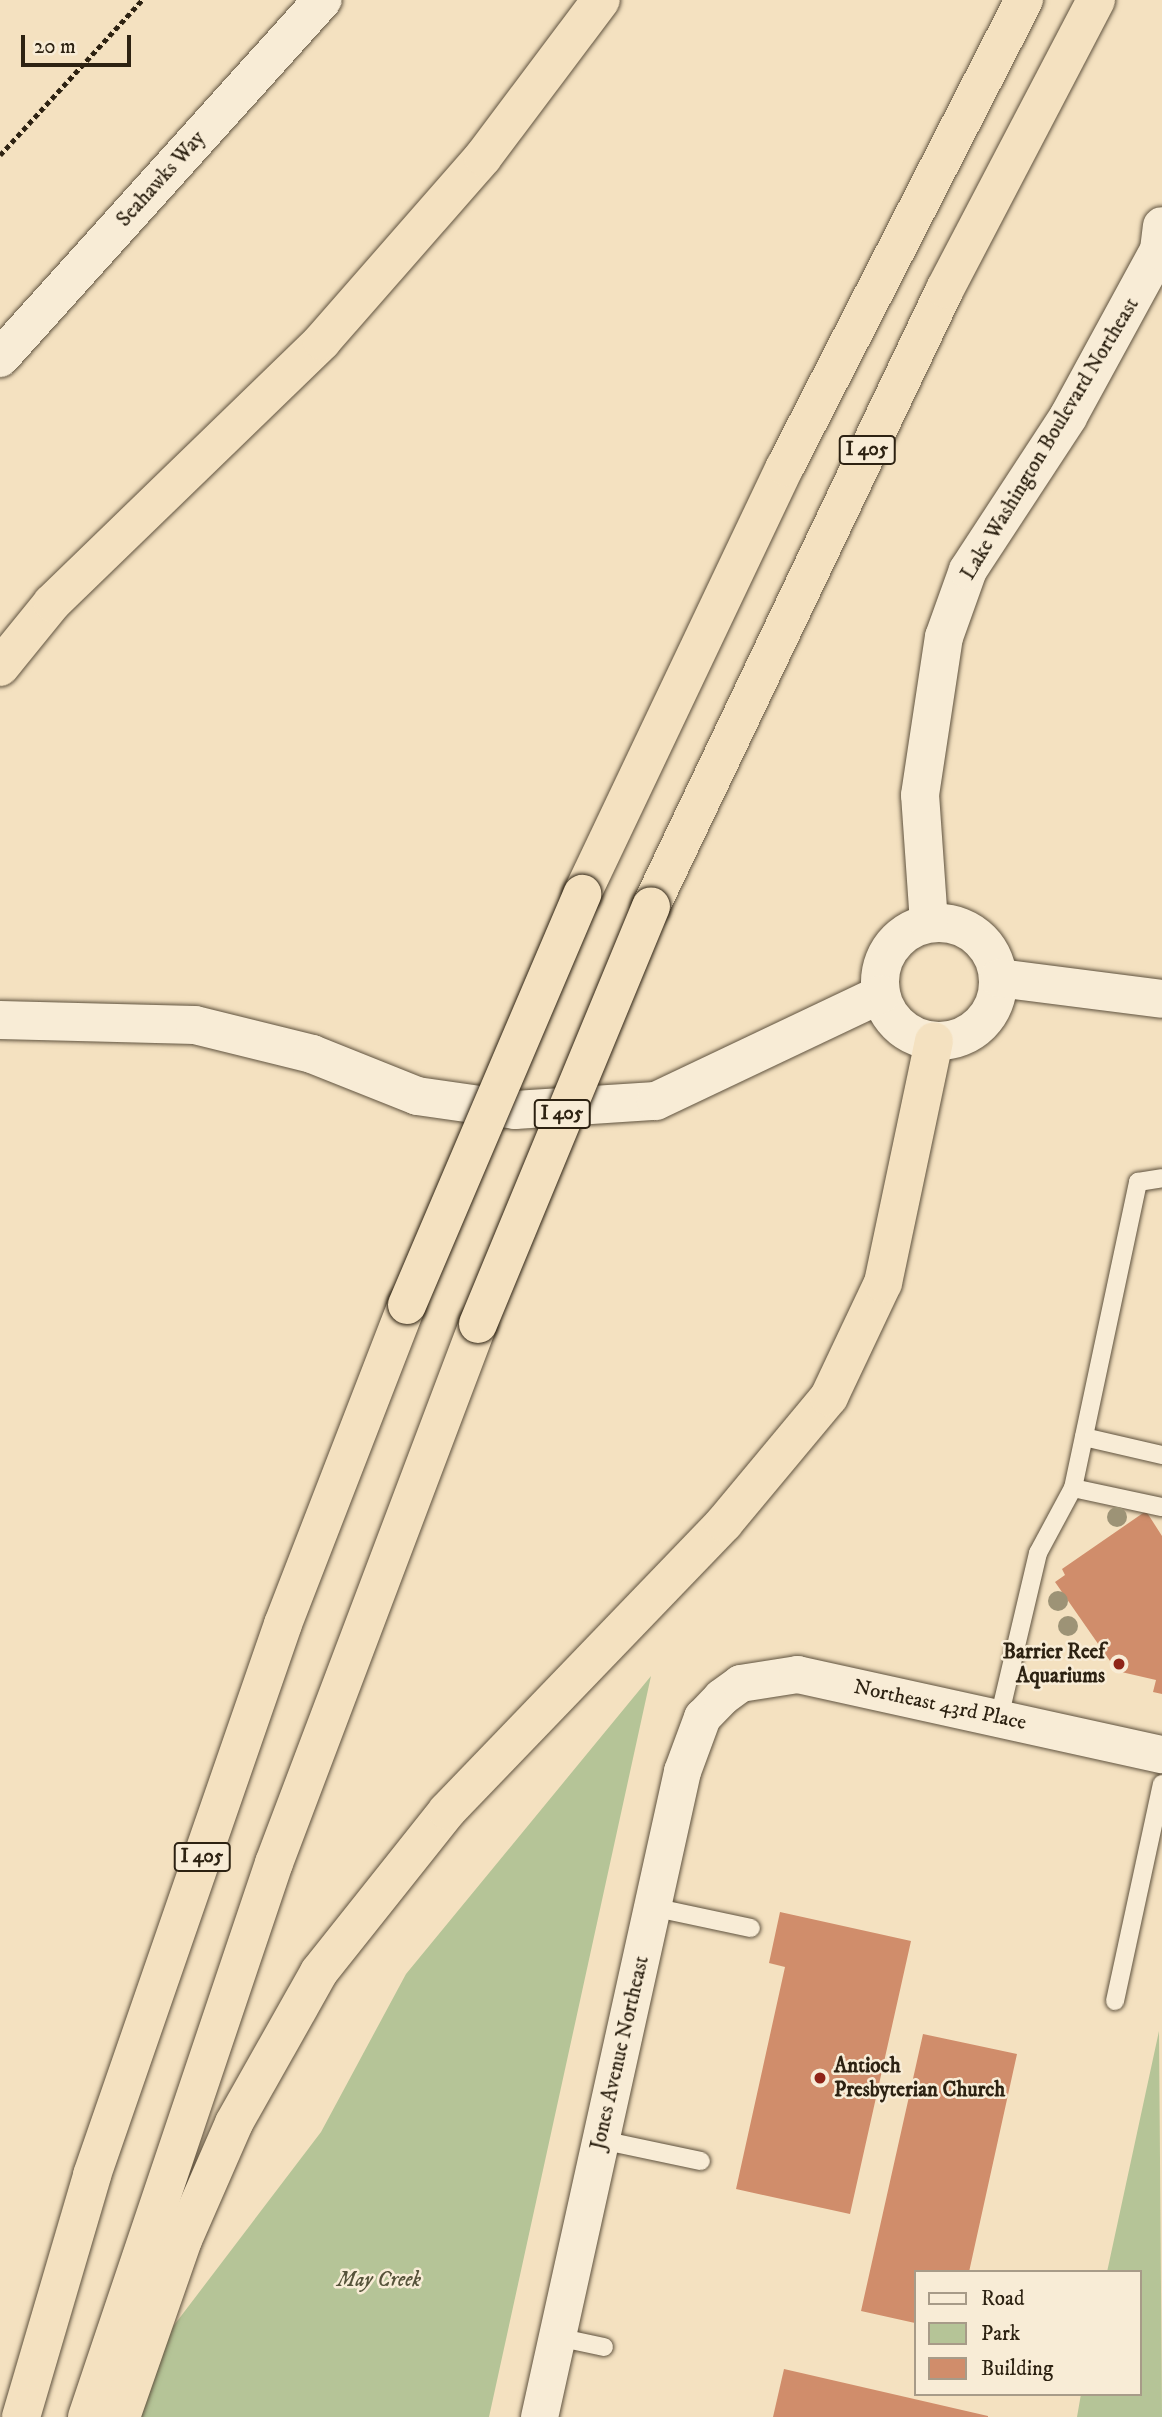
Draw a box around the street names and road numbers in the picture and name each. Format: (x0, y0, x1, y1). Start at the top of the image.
street label: Seahawks Way (111, 126, 211, 232)
street label: Lake Washington Boulevard Northeast (956, 293, 1144, 585)
road number: I 405 (837, 435, 897, 466)
road number: I 405 (532, 1098, 592, 1130)
street label: Northeast 43rd Place (851, 1674, 1029, 1736)
road number: I 405 (172, 1842, 232, 1872)
street label: Jones Avenue Northeast (585, 1954, 655, 2152)

